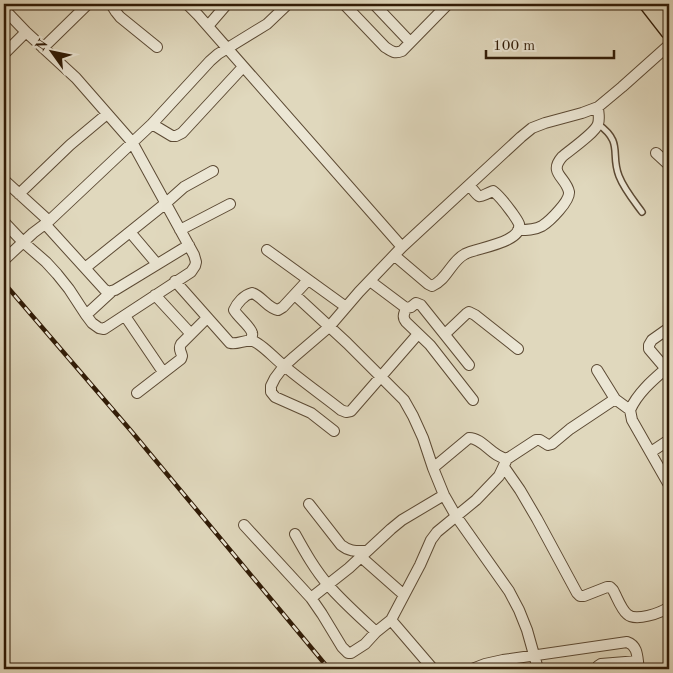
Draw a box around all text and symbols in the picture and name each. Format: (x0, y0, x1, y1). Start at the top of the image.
north arrow (28, 28, 78, 78)
scale bar (486, 28, 613, 60)
text: N (33, 37, 51, 54)
text: 100 m (493, 39, 535, 54)

